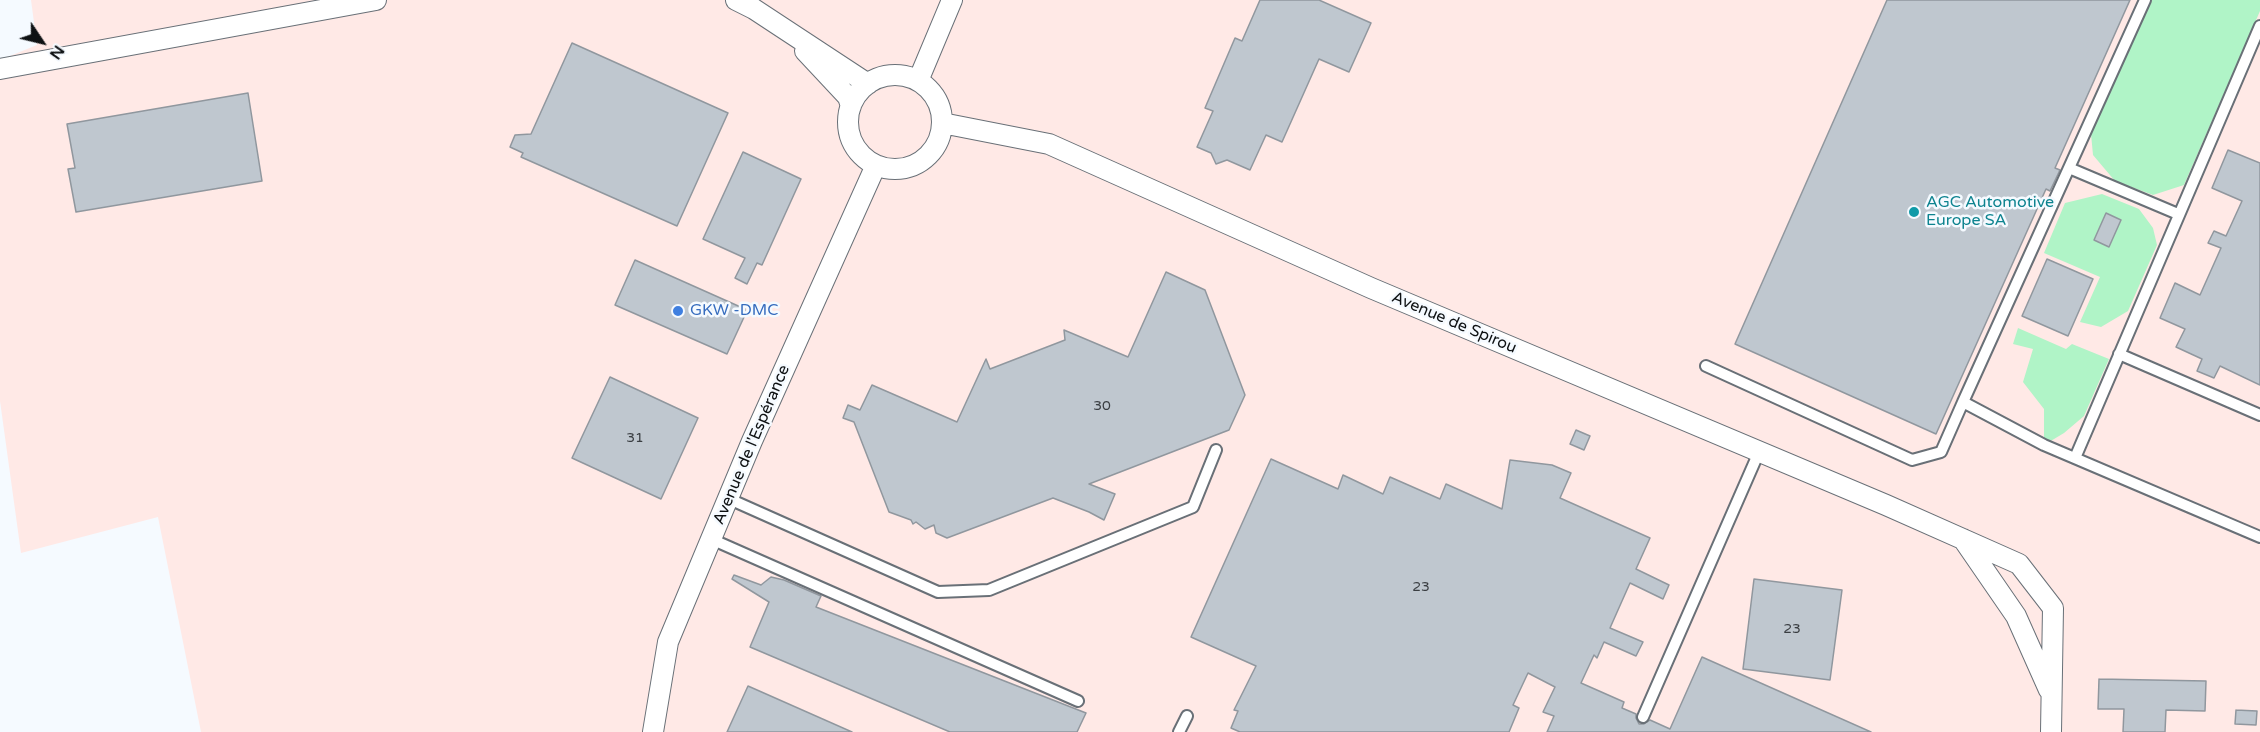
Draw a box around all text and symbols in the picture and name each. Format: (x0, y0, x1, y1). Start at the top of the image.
north arrow (12, 12, 72, 72)
text: N (45, 41, 69, 63)
place label: AGC Automotive Europe SA (1926, 193, 2054, 231)
marker: AGC Automotive Europe SA (1907, 205, 1921, 219)
street label: Avenue de Spirou (1389, 288, 1519, 358)
place label: GKW -DMC (690, 301, 778, 321)
marker: GKW -DMC (671, 304, 685, 318)
street label: Avenue de l'Espérance (710, 362, 794, 528)
house number: 30 (1093, 398, 1111, 414)
house number: 31 (626, 430, 644, 446)
house number: 23 (1412, 579, 1430, 595)
house number: 23 (1783, 621, 1801, 637)

